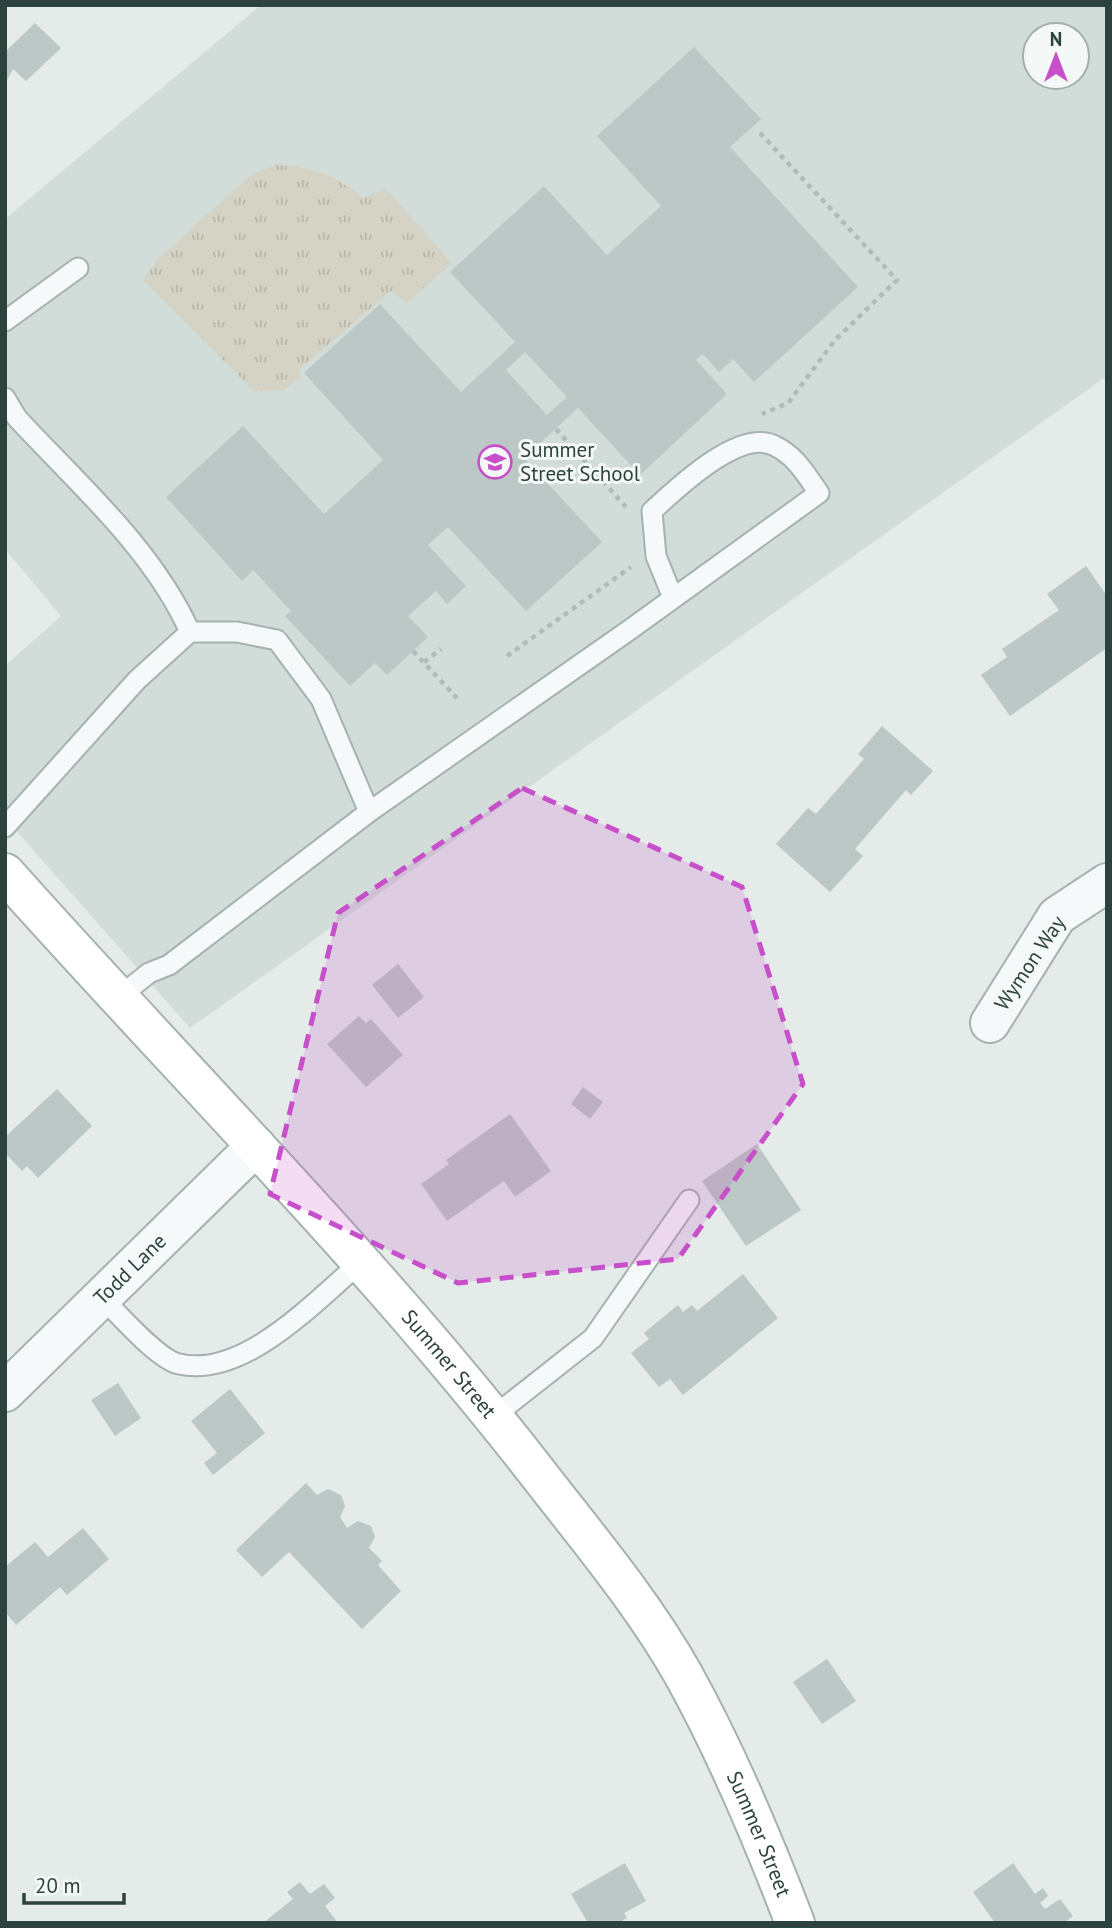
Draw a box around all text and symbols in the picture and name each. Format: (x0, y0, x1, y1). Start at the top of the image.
north arrow (1021, 21, 1091, 91)
text: N (1050, 27, 1062, 51)
place label: Summer Street School (520, 436, 640, 487)
school or university icon: Summer Street School (476, 443, 514, 481)
street label: Wymon Way (988, 910, 1071, 1015)
street label: Todd Lane (88, 1227, 172, 1311)
street label: Summer Street (396, 1304, 503, 1424)
street label: Summer Street (721, 1767, 798, 1901)
scale bar (24, 1862, 124, 1906)
text: 20 m (35, 1872, 81, 1899)

